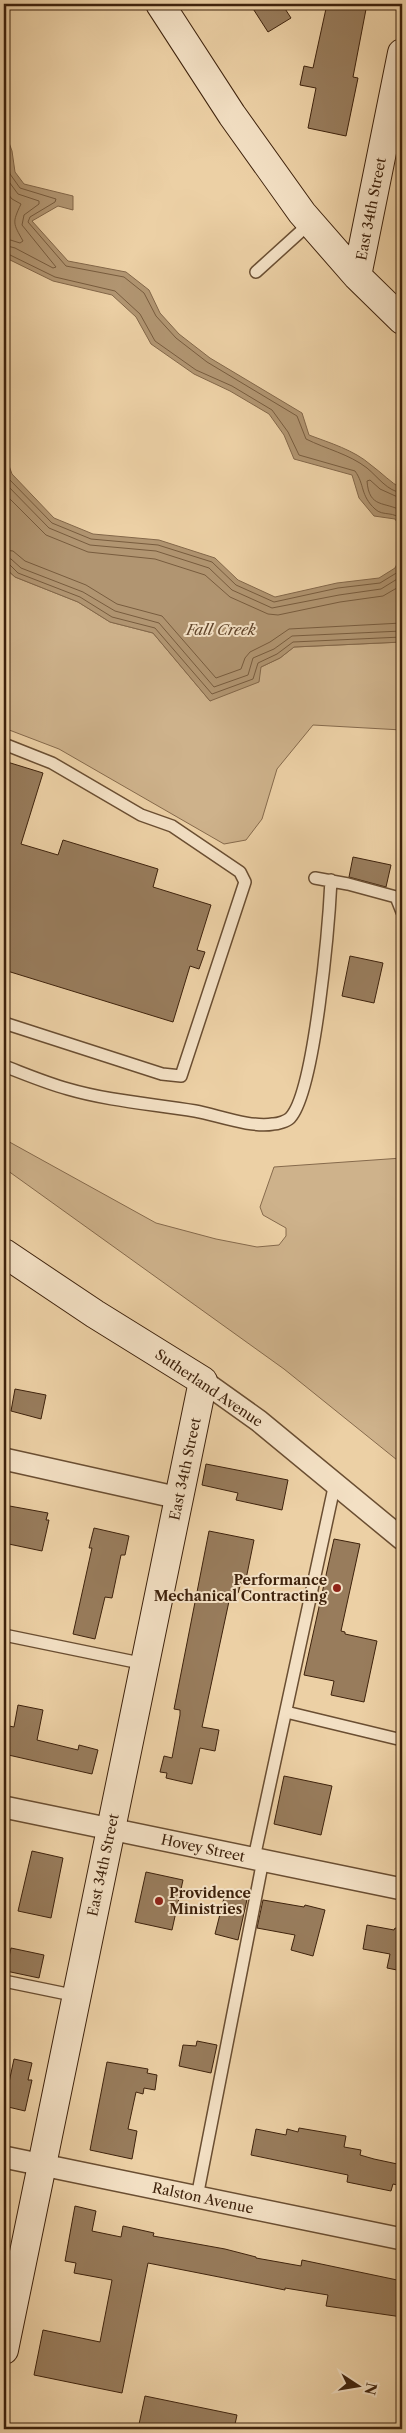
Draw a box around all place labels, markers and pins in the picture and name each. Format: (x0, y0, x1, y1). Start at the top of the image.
place label: Performance Mechanical Contracting (154, 1571, 328, 1605)
marker: Performance Mechanical Contracting (331, 1582, 343, 1594)
place label: Providence Ministries (169, 1884, 251, 1918)
marker: Providence Ministries (153, 1895, 165, 1907)

